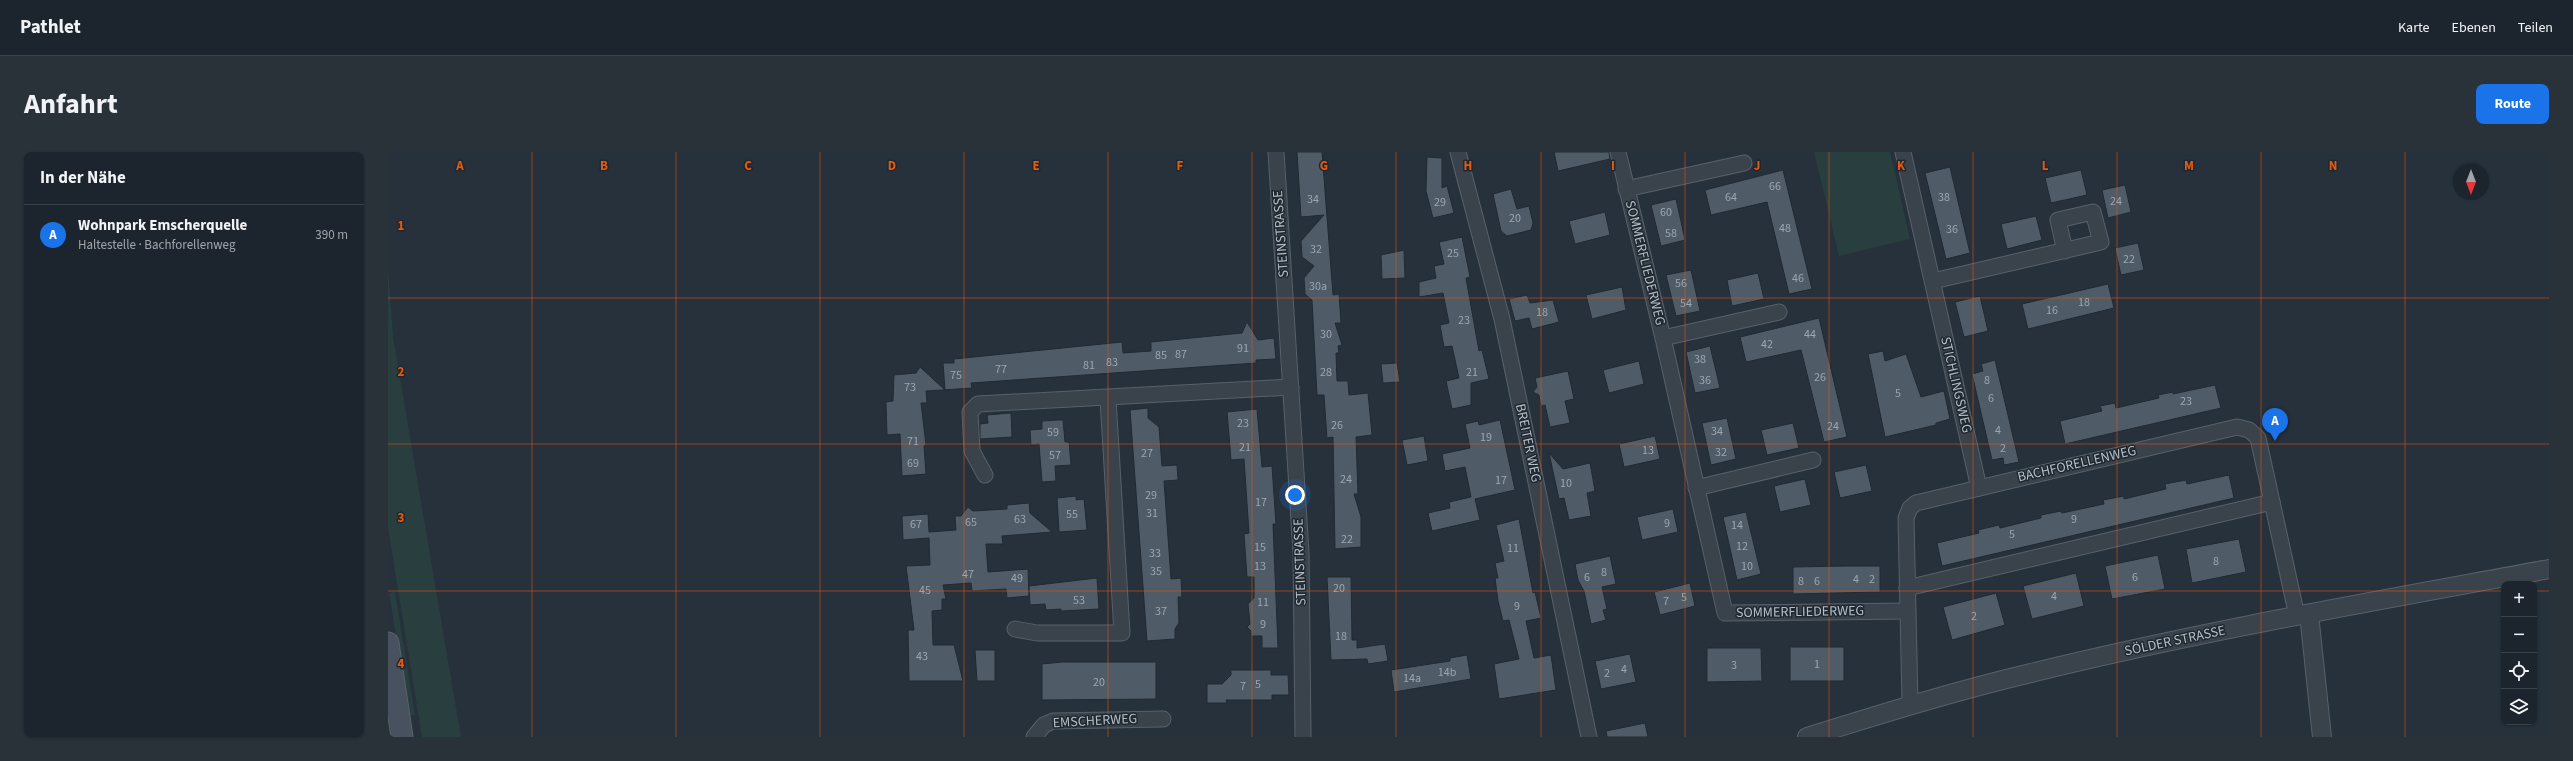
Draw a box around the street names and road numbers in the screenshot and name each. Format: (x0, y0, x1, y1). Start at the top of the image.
street label: STEINSTRASSE (1268, 190, 1294, 278)
street label: SOMMERFLIEDERWEG (1620, 198, 1670, 328)
street label: STICHLINGSWEG (1935, 335, 1977, 435)
street label: BREITER WEG (1510, 402, 1546, 484)
street label: BACHFORELLENWEG (2016, 441, 2138, 487)
street label: STEINSTRASSE (1288, 518, 1312, 606)
street label: SOMMERFLIEDERWEG (1736, 601, 1864, 623)
street label: SÖLDER STRASSE (2123, 621, 2227, 661)
street label: EMSCHERWEG (1052, 709, 1138, 733)

